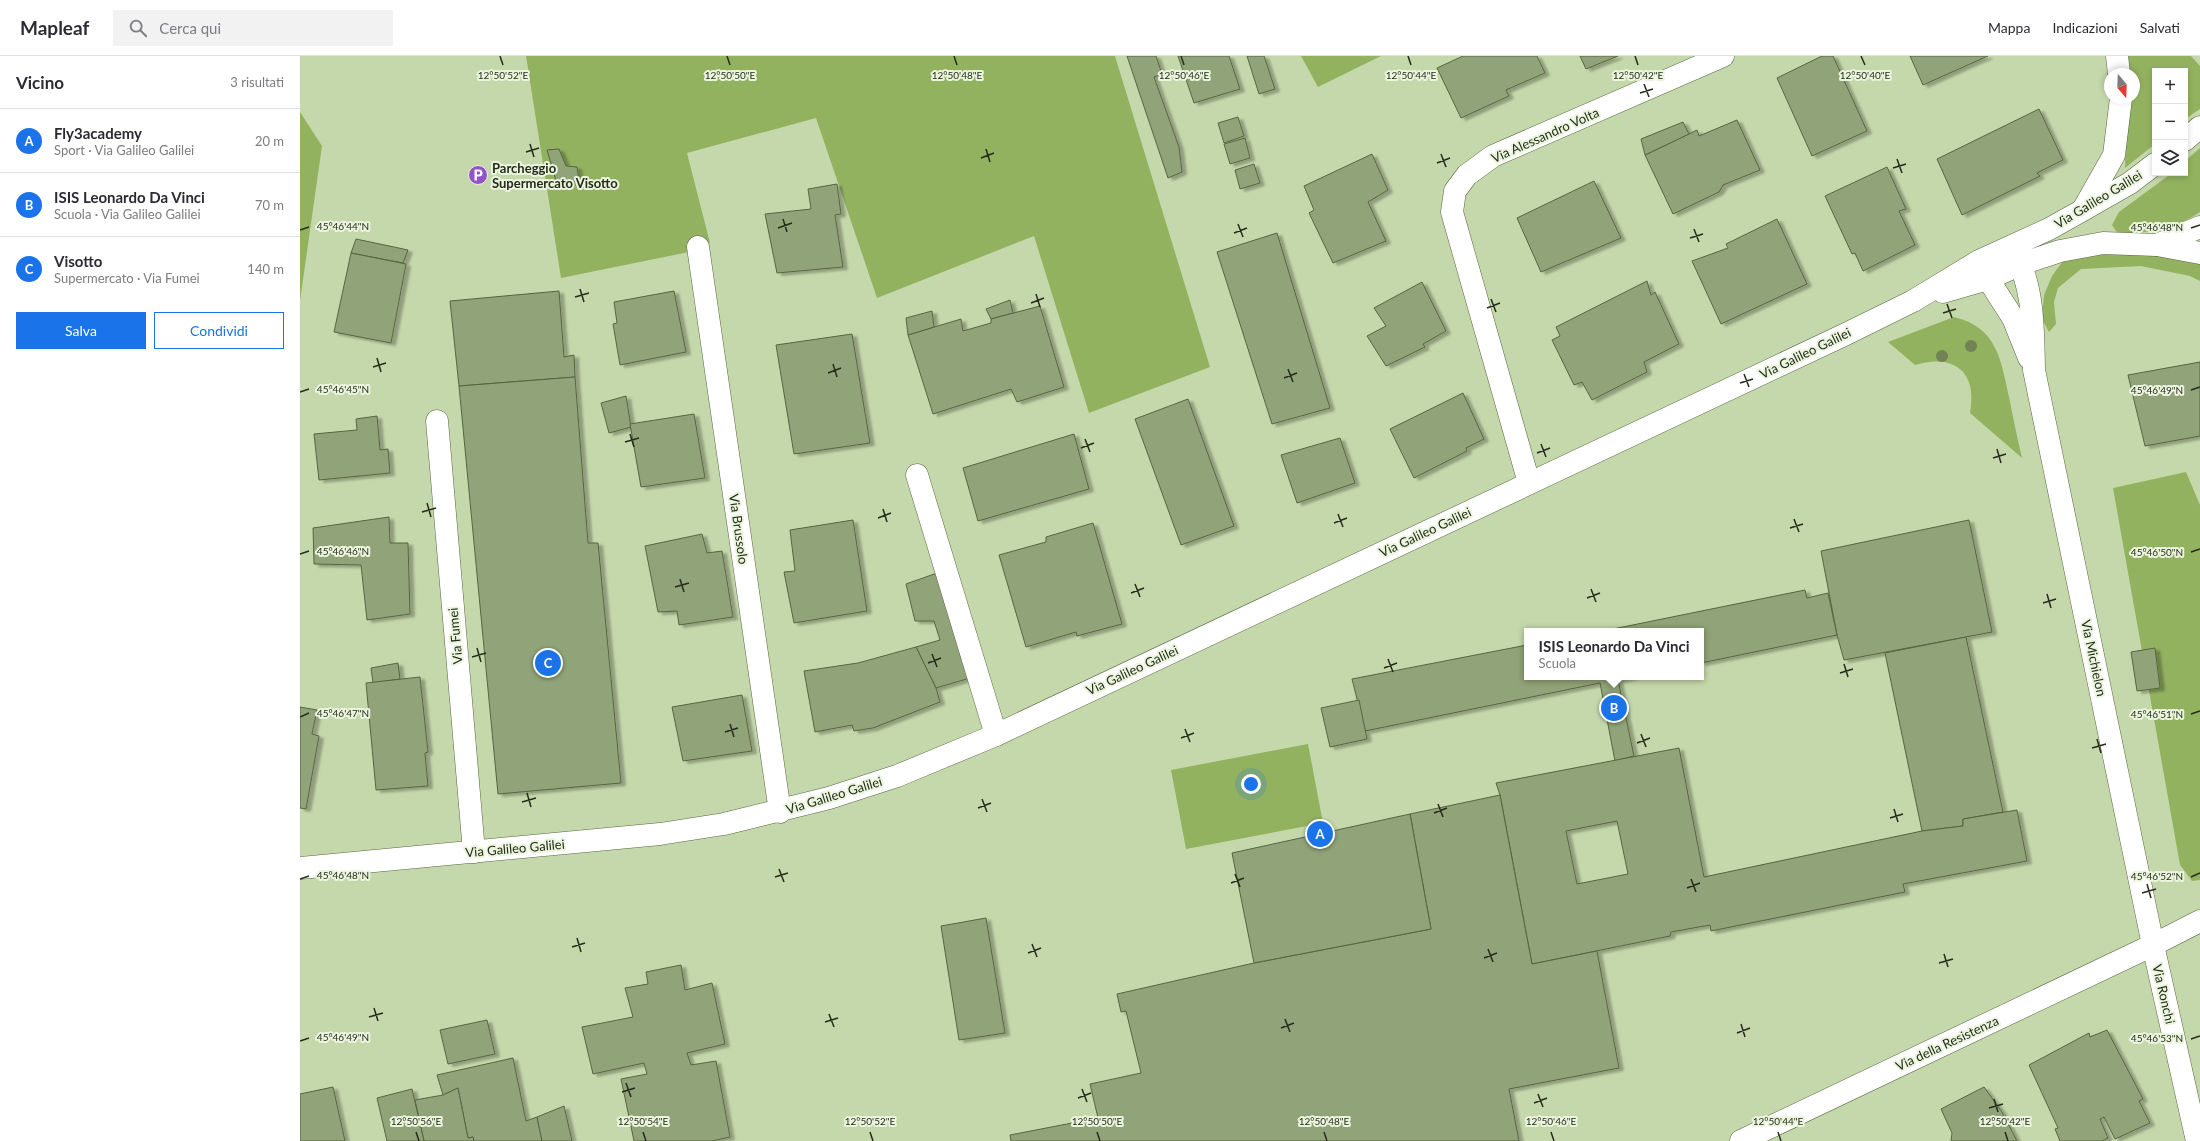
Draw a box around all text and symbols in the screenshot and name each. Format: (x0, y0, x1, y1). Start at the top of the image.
search box (113, 10, 393, 46)
text: Mapleaf (20, 16, 89, 39)
icon: search (127, 17, 149, 39)
text: Cerca qui (159, 19, 221, 37)
text: Mappa (1988, 19, 2030, 36)
text: Indicazioni (2052, 19, 2118, 36)
text: Salvati (2140, 19, 2180, 36)
north arrow (2104, 68, 2140, 104)
map controls (2152, 68, 2188, 176)
button: + (2152, 68, 2188, 104)
text: 12°50'52"E (478, 69, 528, 81)
text: 12°50'50"E (705, 69, 755, 81)
text: 12°50'48"E (932, 69, 982, 81)
text: 12°50'46"E (1159, 69, 1209, 81)
text: 12°50'44"E (1386, 69, 1436, 81)
text: 12°50'42"E (1613, 69, 1663, 81)
text: 12°50'40"E (1840, 69, 1890, 81)
text: Vicino (16, 72, 64, 93)
text: 3 risultati (230, 74, 284, 90)
street label: Via Alessandro Volta (1489, 104, 1601, 166)
button: − (2152, 104, 2188, 140)
text: Fly3academy (54, 124, 142, 142)
text: A (24, 133, 34, 149)
text: 20 m (255, 133, 284, 149)
button: layers (2152, 140, 2188, 176)
text: Sport · Via Galileo Galilei (54, 142, 194, 158)
place label: Parcheggio Supermercato Visotto (492, 160, 618, 191)
parking icon: Parcheggio Supermercato Visotto (467, 164, 489, 186)
street label: Via Galileo Galilei (2051, 166, 2145, 232)
text: ISIS Leonardo Da Vinci (54, 188, 205, 206)
text: B (25, 197, 33, 213)
text: 70 m (255, 197, 284, 213)
text: Scuola · Via Galileo Galilei (54, 206, 201, 222)
text: 45°46'44"N (317, 220, 369, 232)
text: 45°46'48"N (2131, 221, 2183, 233)
text: Visotto (54, 252, 102, 270)
text: C (25, 261, 33, 277)
text: 140 m (247, 261, 284, 277)
text: Supermercato · Via Fumei (54, 270, 200, 286)
button: Salva (16, 312, 146, 349)
button: Condividi (154, 312, 284, 349)
street label: Via Galileo Galilei (1757, 324, 1853, 382)
text: 45°46'45"N (317, 383, 369, 395)
text: 45°46'49"N (2131, 384, 2183, 396)
street label: Via Brussolo (726, 493, 752, 565)
street label: Via Galileo Galilei (1376, 504, 1474, 560)
text: 45°46'46"N (317, 545, 369, 557)
text: 45°46'50"N (2131, 546, 2183, 558)
street label: Via Fumei (445, 607, 465, 665)
street label: Via Michielon (2078, 618, 2110, 698)
popup (1524, 628, 1704, 680)
text: ISIS Leonardo Da Vinci (1539, 637, 1689, 655)
street label: Via Galileo Galilei (1083, 642, 1181, 698)
pin: C (535, 648, 561, 678)
text: Scuola (1539, 655, 1576, 671)
pin: B (1601, 693, 1627, 723)
text: 45°46'47"N (317, 707, 369, 719)
text: 45°46'51"N (2131, 708, 2183, 720)
street label: Via Galileo Galilei (784, 773, 884, 817)
your location (1241, 774, 1261, 794)
pin: A (1307, 819, 1333, 849)
street label: Via Galileo Galilei (465, 836, 565, 860)
text: 45°46'48"N (317, 869, 369, 881)
text: 45°46'52"N (2131, 870, 2183, 882)
street label: Via Ronchi (2149, 963, 2179, 1025)
street label: Via della Resistenza (1893, 1012, 2001, 1074)
text: 45°46'49"N (317, 1031, 369, 1043)
text: 45°46'53"N (2131, 1032, 2183, 1044)
text: 12°50'56"E (391, 1115, 441, 1127)
text: 12°50'54"E (618, 1115, 668, 1127)
text: 12°50'52"E (845, 1115, 895, 1127)
text: 12°50'50"E (1072, 1115, 1122, 1127)
text: 12°50'48"E (1299, 1115, 1349, 1127)
text: 12°50'46"E (1526, 1115, 1576, 1127)
text: 12°50'44"E (1753, 1115, 1803, 1127)
text: 12°50'42"E (1980, 1115, 2030, 1127)

